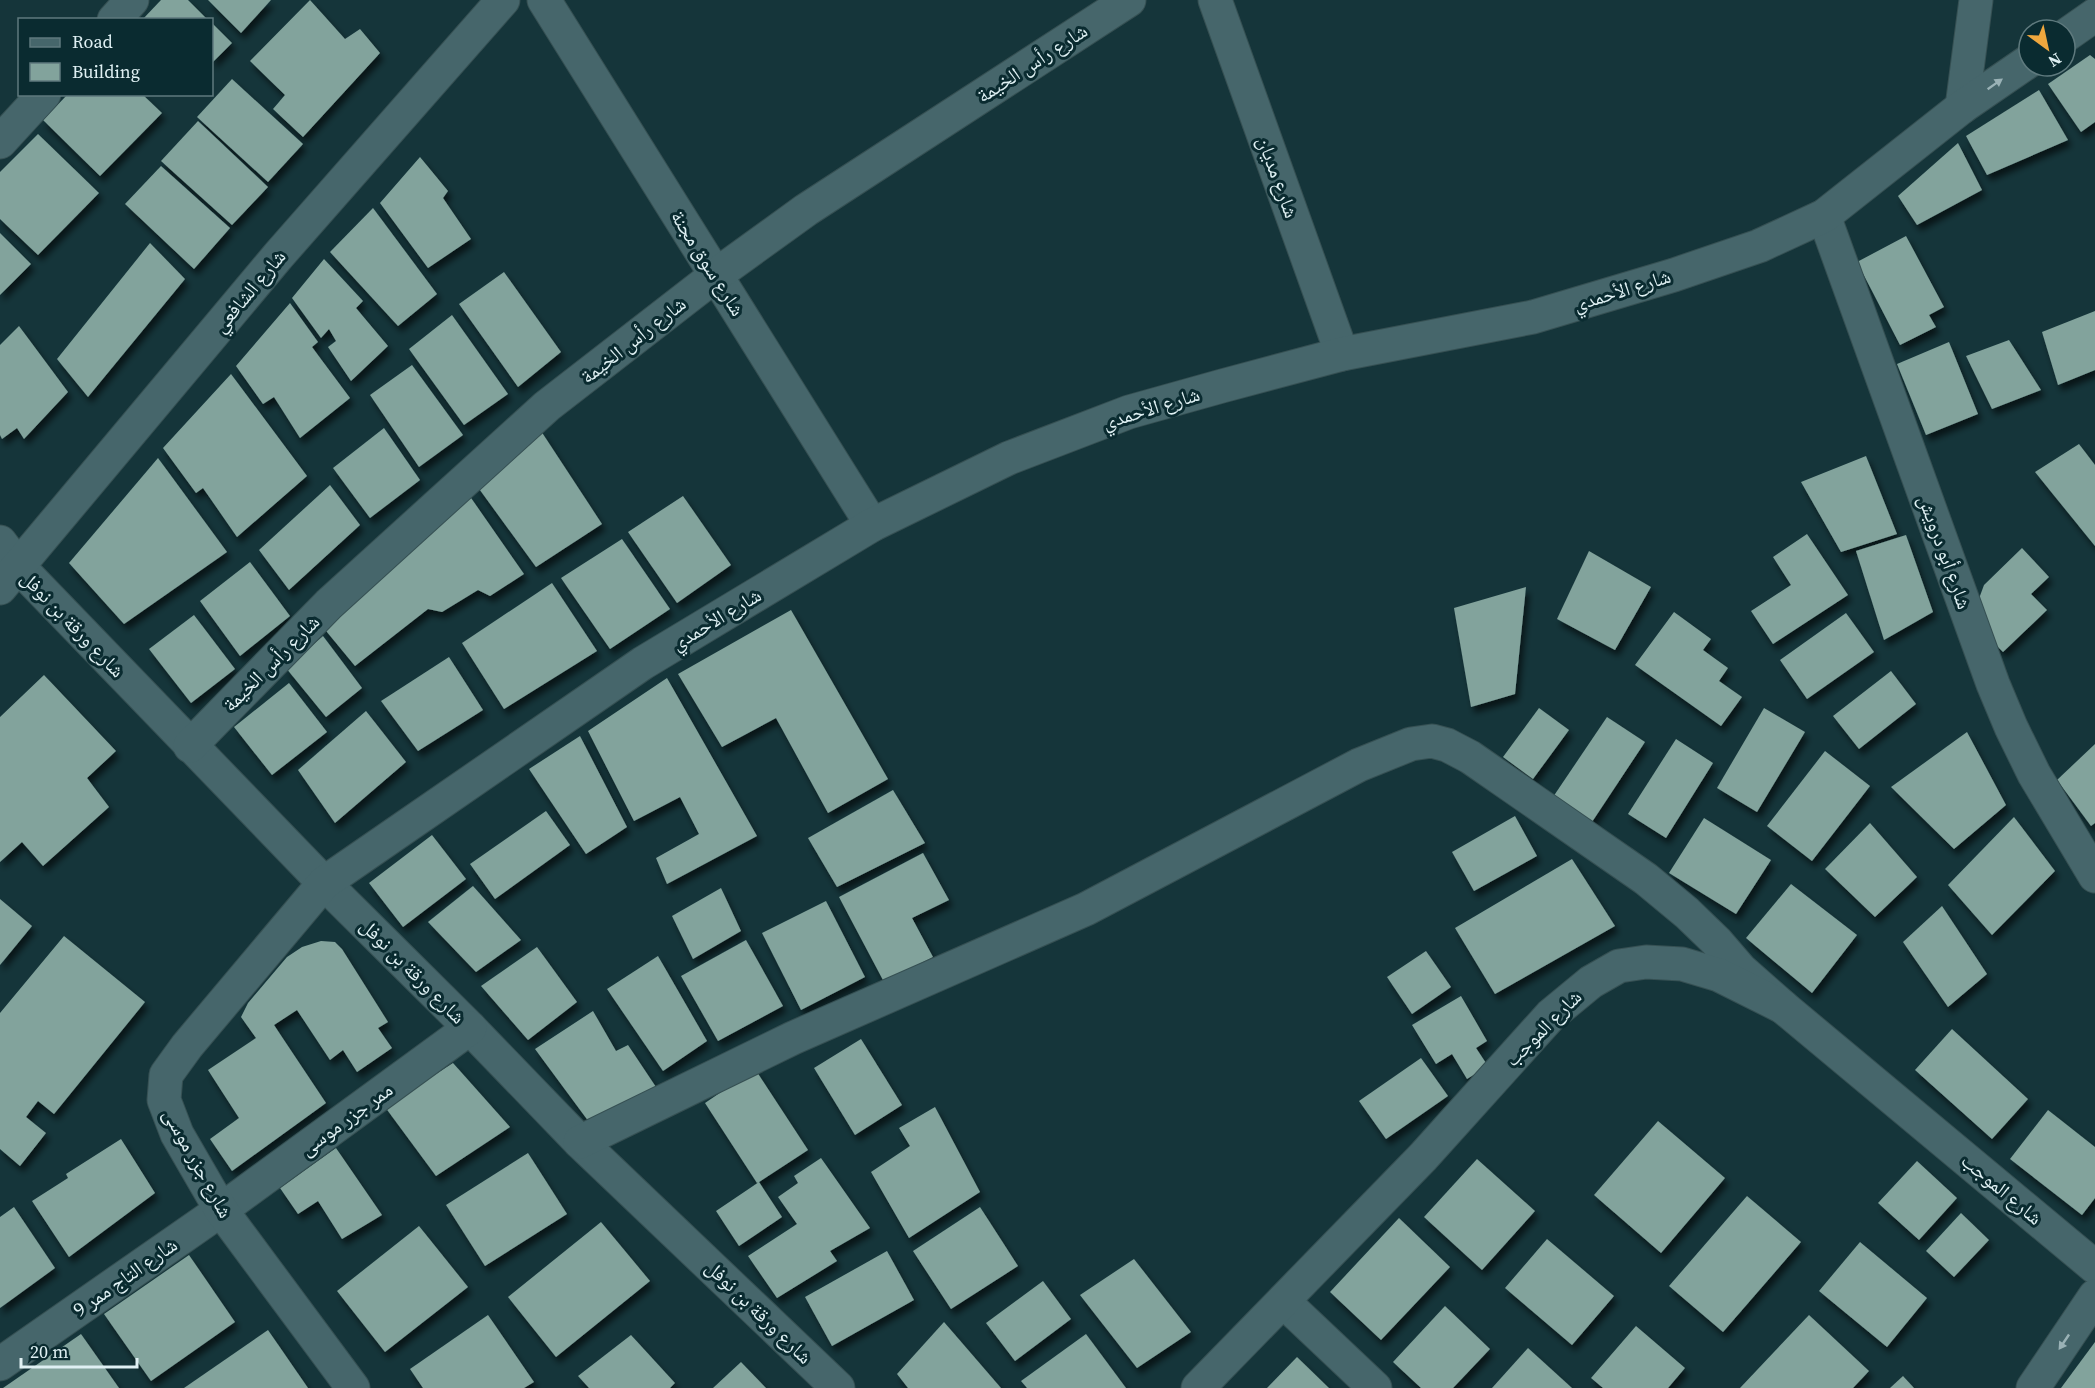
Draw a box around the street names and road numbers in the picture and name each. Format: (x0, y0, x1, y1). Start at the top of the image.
street label: شارع رأس الخيمة (971, 17, 1093, 109)
street label: شارع مديان (1250, 132, 1306, 222)
street label: شارع سوق مجنة (664, 205, 752, 321)
street label: شارع الشافعي (206, 244, 294, 340)
street label: شارع الأحمدي (1570, 262, 1675, 320)
street label: شارع رأس الخيمة (574, 290, 692, 390)
street label: شارع الأحمدي (1099, 380, 1204, 438)
street label: شارع أبو درويش (1911, 491, 1979, 613)
street label: شارع ورقة بن نوفل (15, 564, 131, 684)
street label: شارع الأحمدي (666, 581, 767, 659)
street label: شارع رأس الخيمة (216, 608, 326, 718)
street label: شارع ورقة بن نوفل (354, 912, 472, 1030)
street label: شارع الموجب (1498, 983, 1588, 1073)
street label: ممر جزر موسى (294, 1076, 398, 1162)
street label: شارع جزر موسى (156, 1103, 240, 1223)
street label: شارع الموجب (1955, 1147, 2049, 1231)
street label: شارع التاج ممر 9 (67, 1231, 183, 1323)
street label: شارع ورقة بن نوفل (699, 1254, 819, 1370)

